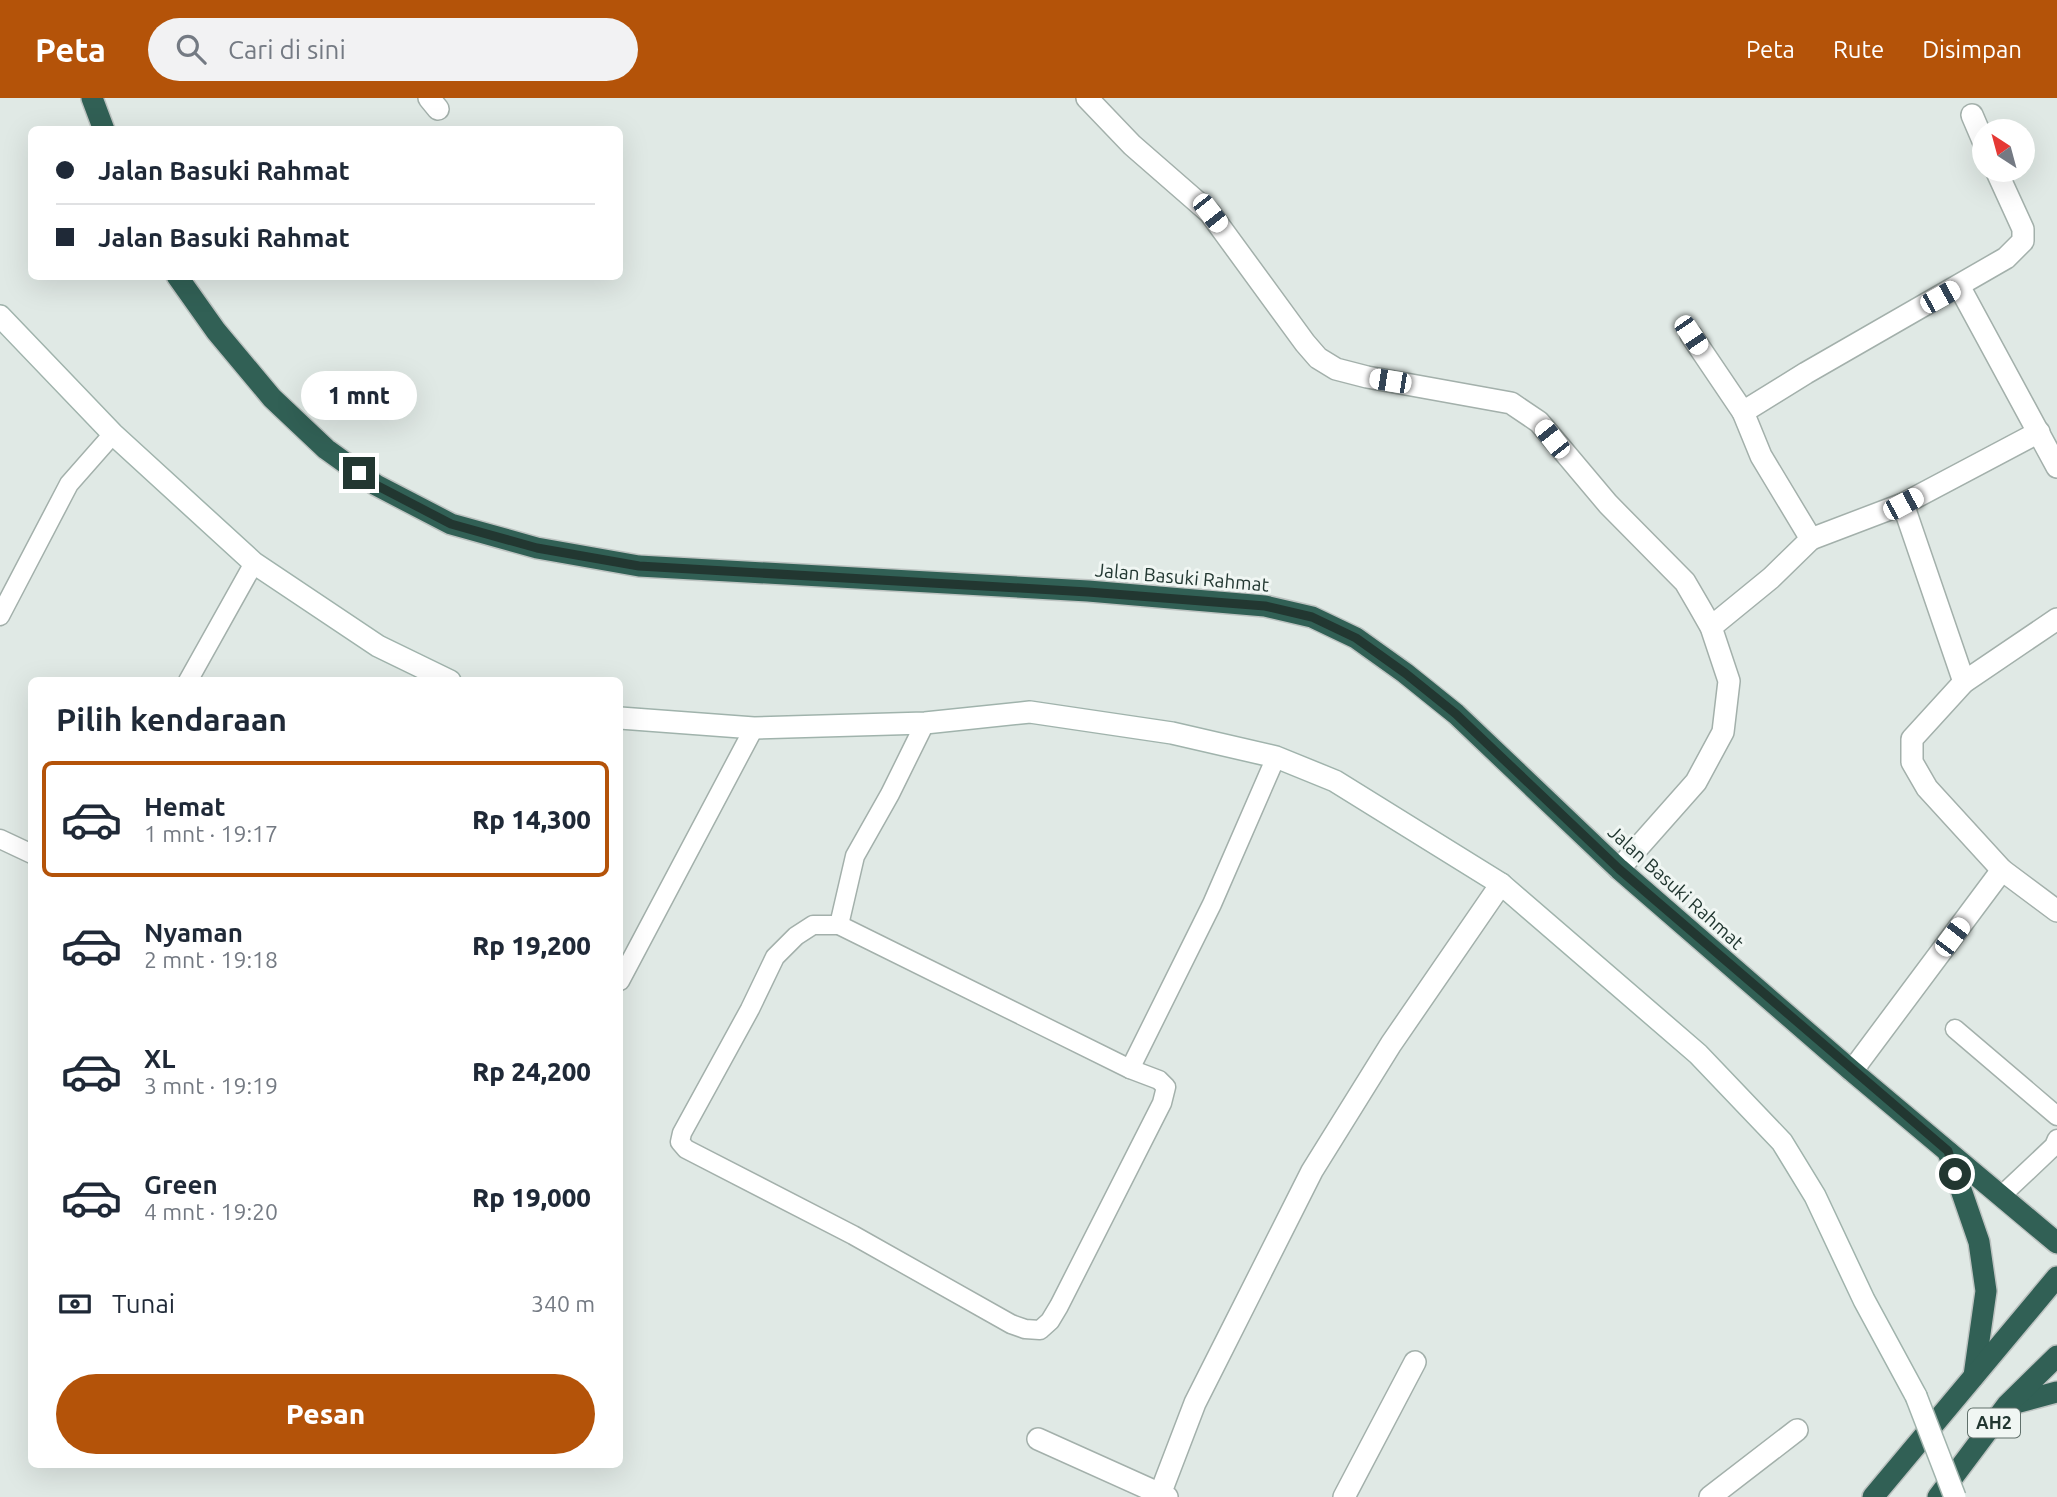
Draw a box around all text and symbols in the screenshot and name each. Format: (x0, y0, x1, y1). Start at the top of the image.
search box (148, 18, 638, 81)
icon: search (172, 30, 210, 68)
text: Peta (35, 31, 106, 68)
text: Cari di sini (228, 35, 346, 64)
text: Peta (1746, 36, 1795, 63)
text: Rute (1833, 36, 1884, 63)
text: Disimpan (1922, 36, 2022, 63)
north arrow (1972, 119, 2035, 182)
map controls (1972, 119, 2035, 182)
text: Jalan Basuki Rahmat (98, 156, 350, 185)
car (1189, 190, 1232, 236)
text: Jalan Basuki Rahmat (98, 223, 350, 252)
car (1917, 278, 1964, 316)
car (1671, 312, 1712, 358)
car (1368, 367, 1413, 395)
callout: 1 mnt (301, 372, 417, 420)
text: 1 mnt (328, 383, 390, 408)
car (1531, 416, 1574, 462)
route end (343, 457, 375, 489)
car (1880, 485, 1927, 523)
street label: Jalan Basuki Rahmat (1094, 558, 1270, 596)
text: Pilih kendaraan (56, 701, 287, 737)
icon: car (60, 788, 123, 851)
text: Hemat (144, 792, 226, 821)
text: Rp 14,300 (472, 805, 591, 834)
street label: Jalan Basuki Rahmat (1604, 820, 1749, 954)
text: 1 mnt · 19:17 (144, 821, 278, 846)
icon: car (60, 914, 123, 977)
car (1931, 914, 1974, 960)
text: Nyaman (144, 918, 243, 947)
text: Rp 19,200 (472, 931, 591, 960)
text: 2 mnt · 19:18 (144, 947, 278, 972)
icon: car (60, 1040, 123, 1103)
text: XL (144, 1044, 175, 1073)
text: Rp 24,200 (472, 1057, 591, 1086)
text: 3 mnt · 19:19 (144, 1073, 278, 1098)
route start (1939, 1158, 1971, 1190)
icon: car (60, 1166, 123, 1229)
text: Green (144, 1170, 218, 1199)
text: Rp 19,000 (472, 1183, 591, 1212)
text: 4 mnt · 19:20 (144, 1199, 278, 1224)
icon: cash (56, 1285, 94, 1323)
text: Tunai (112, 1289, 175, 1318)
text: 340 m (531, 1291, 595, 1316)
button: Pesan (56, 1374, 595, 1454)
road number: AH2 (1968, 1408, 2020, 1438)

